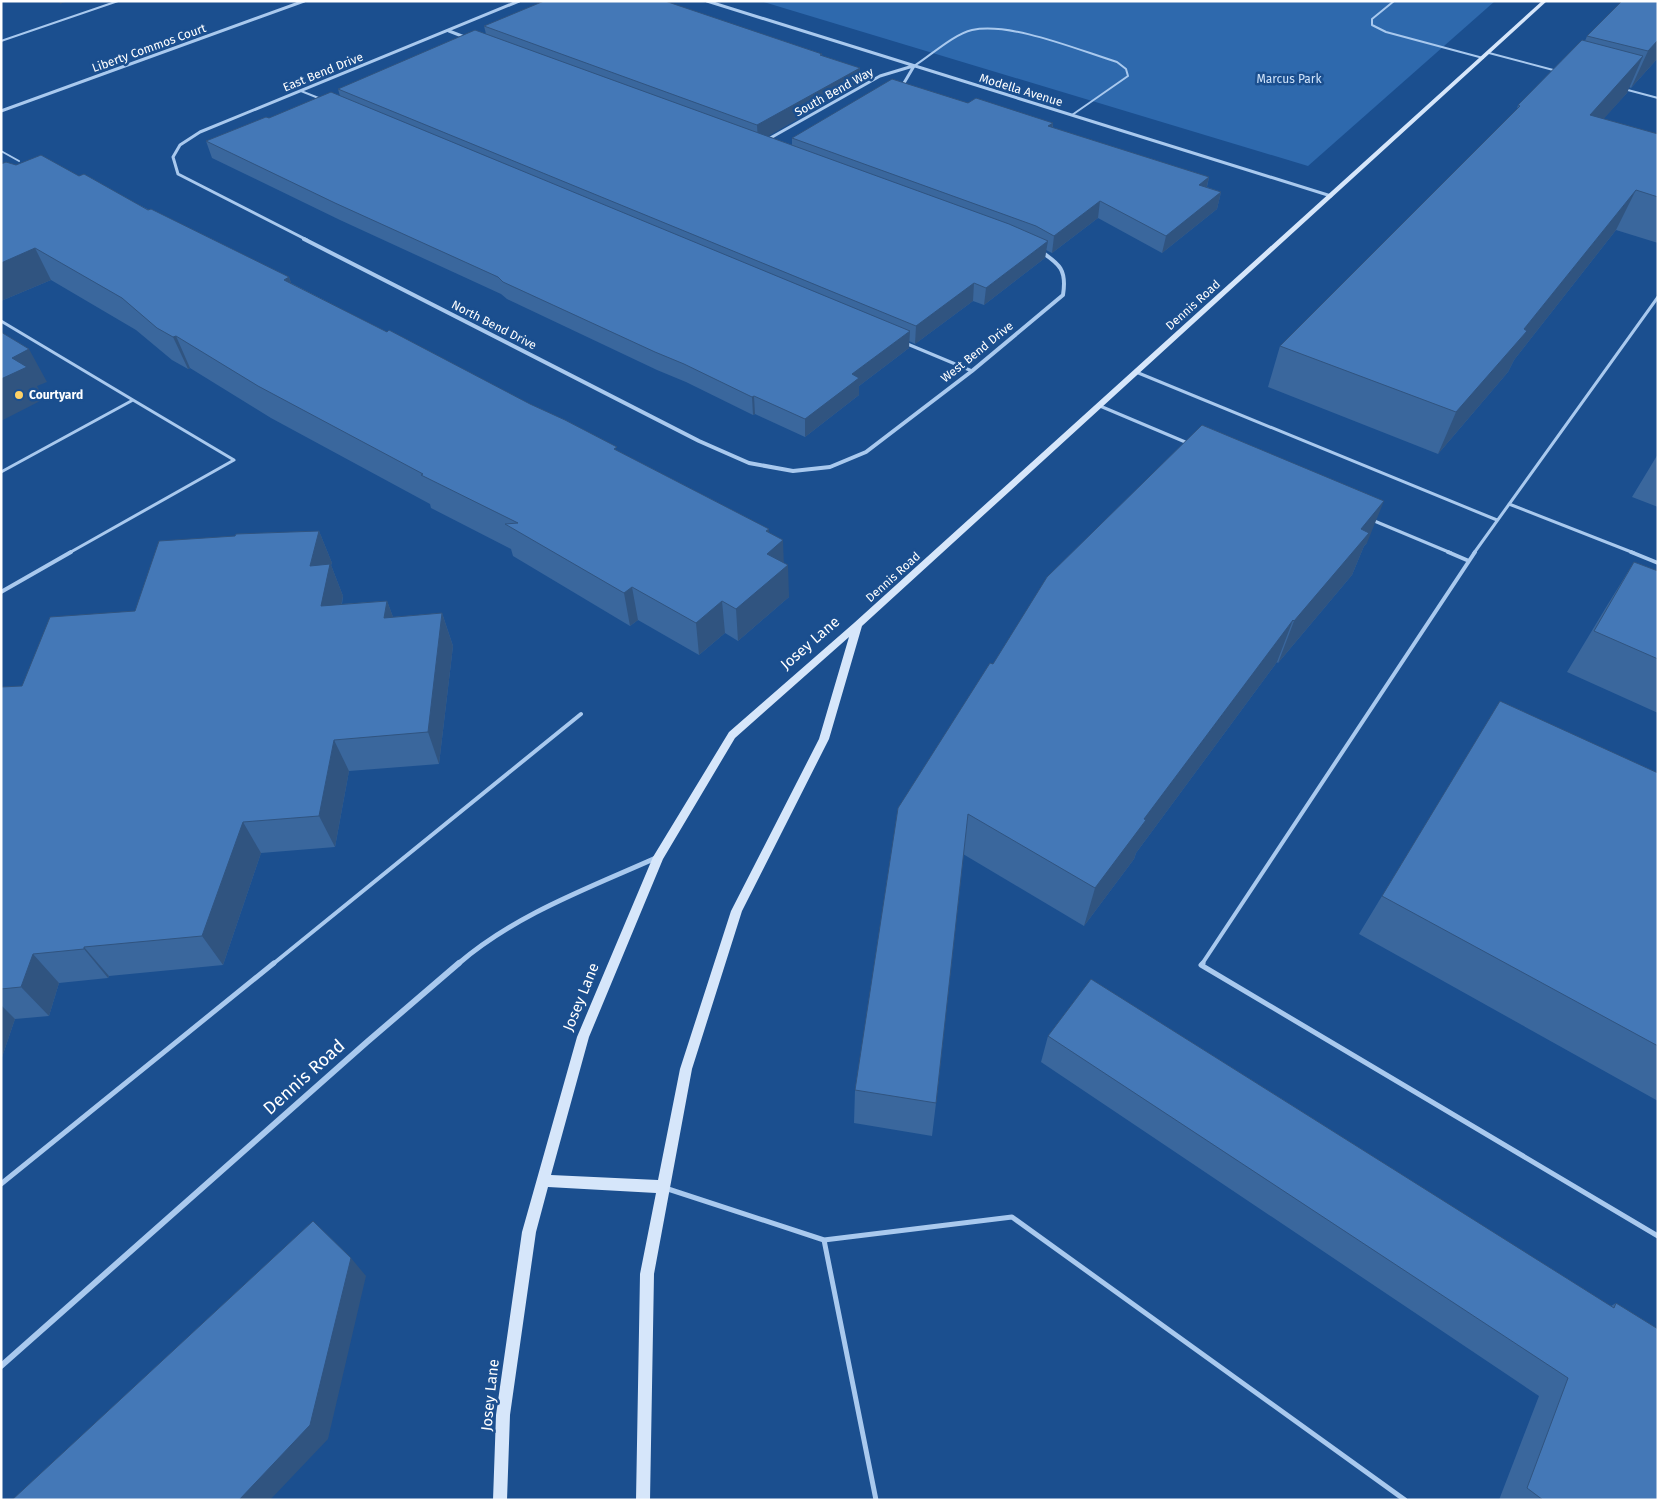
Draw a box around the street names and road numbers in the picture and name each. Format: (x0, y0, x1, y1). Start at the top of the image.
street label: Liberty Commos Court (90, 21, 209, 75)
street label: East Bend Drive (281, 50, 365, 94)
street label: South Bend Way (792, 64, 876, 119)
street label: Modella Avenue (978, 71, 1064, 109)
street label: Dennis Road (1163, 277, 1223, 333)
street label: North Bend Drive (449, 297, 539, 353)
street label: West Bend Drive (938, 319, 1016, 385)
street label: Dennis Road (863, 549, 923, 605)
street label: Josey Lane (777, 613, 843, 673)
street label: Josey Lane (559, 960, 603, 1034)
street label: Dennis Road (259, 1035, 349, 1119)
street label: Josey Lane (477, 1358, 503, 1432)

